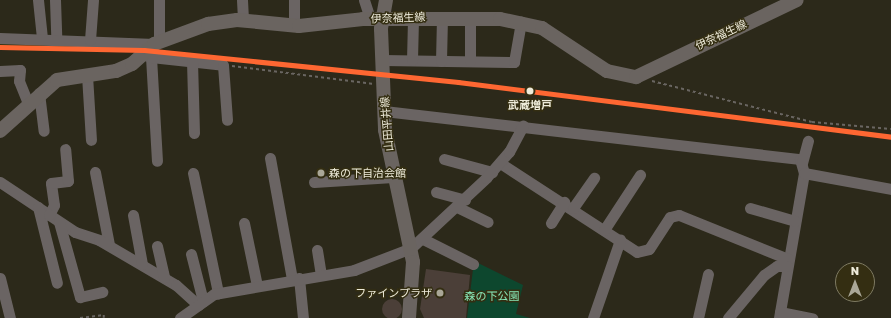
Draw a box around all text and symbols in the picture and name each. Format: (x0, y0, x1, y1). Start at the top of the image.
street label: 伊奈福生線 (370, 10, 426, 26)
street label: 伊奈福生線 (693, 17, 749, 53)
marker: 武蔵増戸 (523, 84, 537, 98)
street label: 山田平井線 (378, 96, 396, 152)
place label: 武蔵増戸 (508, 98, 552, 112)
place label: 森の下自治会館 (329, 166, 406, 180)
marker: 森の下自治会館 (316, 168, 326, 178)
north arrow (835, 262, 875, 302)
text: N (851, 264, 859, 277)
place label: ファインプラザ (355, 286, 432, 300)
marker: ファインプラザ (435, 288, 445, 298)
park label: 森の下公園 (465, 289, 519, 303)

